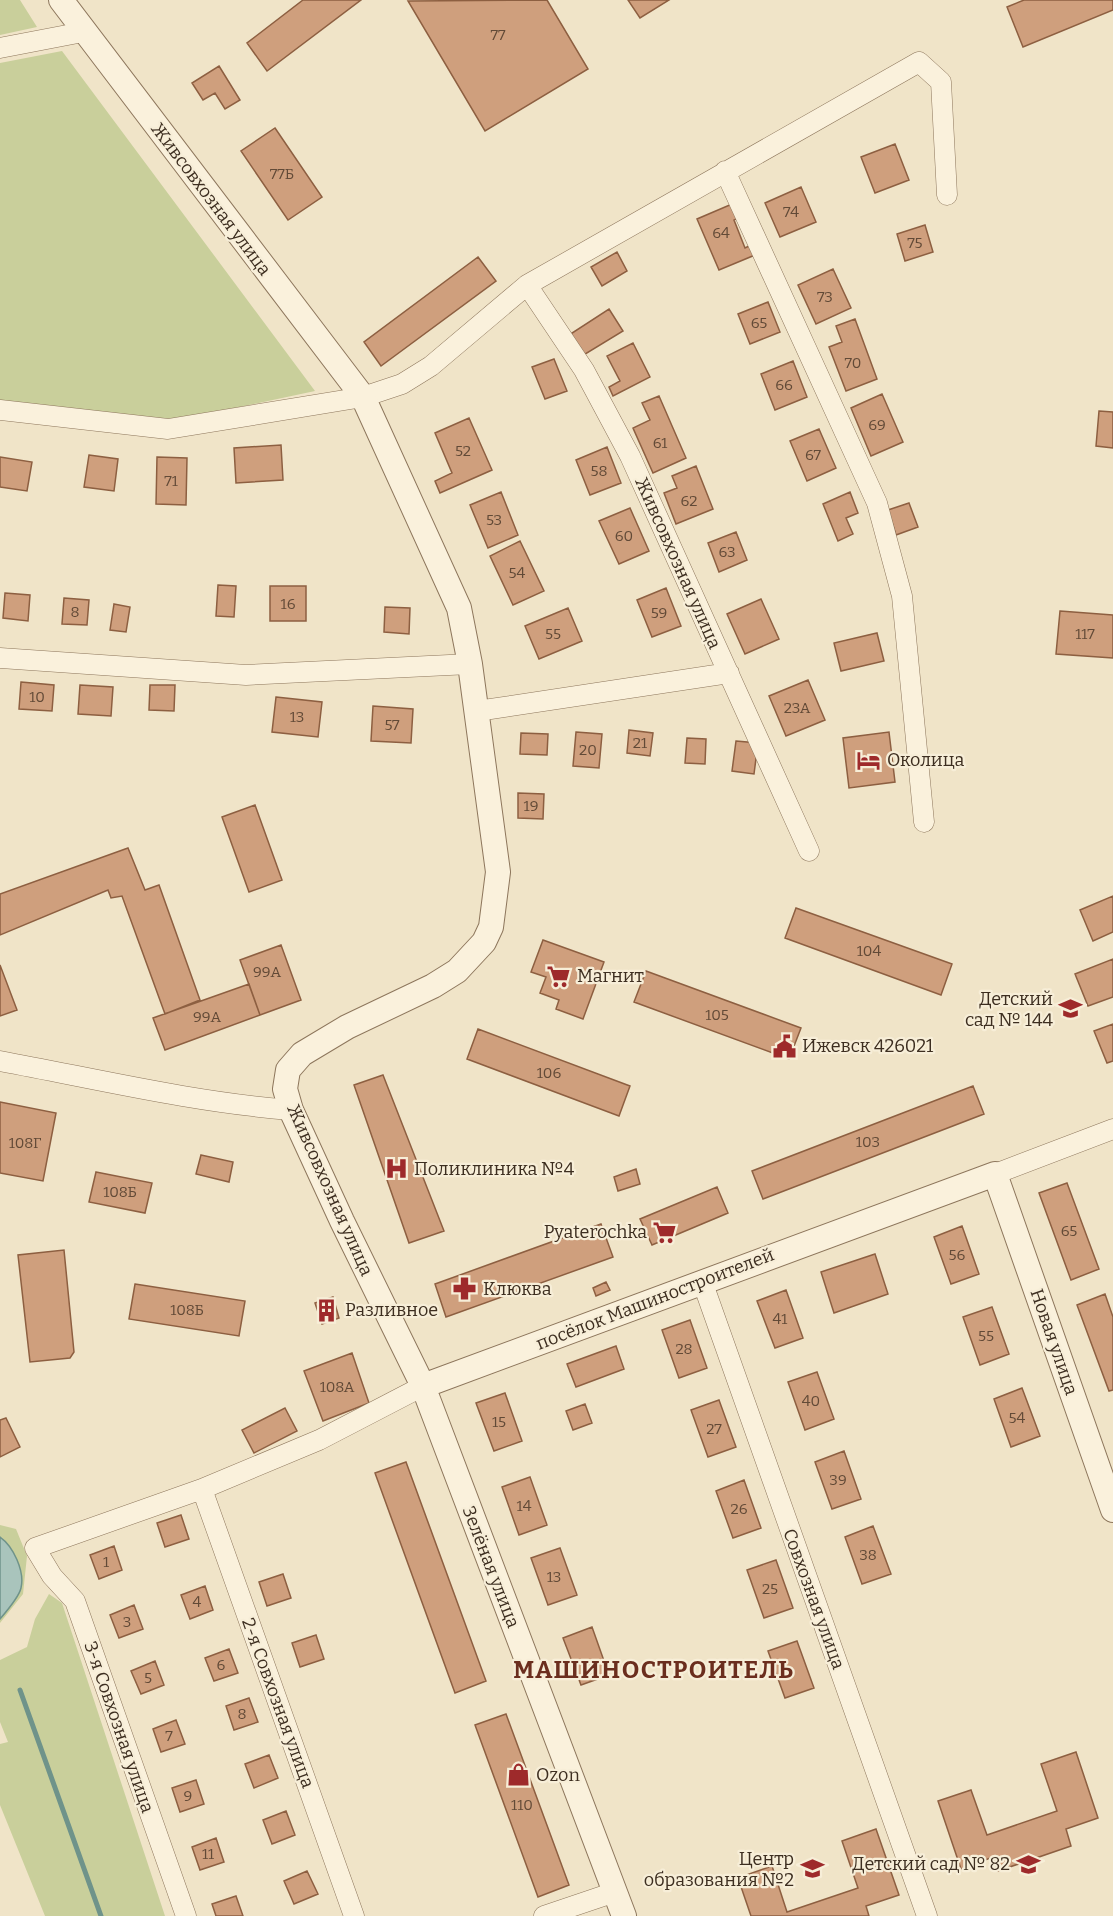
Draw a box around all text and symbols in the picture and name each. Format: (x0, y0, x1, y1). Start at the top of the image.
house number: 77 (490, 26, 506, 44)
street label: Живсовхозная улица (146, 118, 276, 280)
house number: 77Б (270, 165, 294, 183)
house number: 74 (783, 203, 799, 221)
house number: 64 (712, 224, 730, 242)
house number: 75 (907, 234, 923, 252)
house number: 73 (817, 288, 833, 306)
house number: 65 (751, 314, 767, 332)
house number: 70 (845, 354, 861, 372)
house number: 66 (775, 376, 793, 394)
house number: 69 (868, 416, 886, 434)
house number: 61 (653, 434, 667, 452)
house number: 52 (455, 442, 471, 460)
house number: 67 (805, 446, 822, 464)
house number: 58 (590, 462, 608, 480)
house number: 71 (164, 472, 178, 490)
street label: Живсовхозная улица (630, 474, 726, 652)
house number: 62 (681, 492, 697, 510)
house number: 53 (486, 511, 502, 529)
house number: 60 (615, 527, 633, 545)
house number: 63 (718, 543, 736, 561)
house number: 54 (509, 564, 526, 582)
house number: 16 (281, 595, 296, 613)
house number: 8 (70, 603, 80, 621)
house number: 59 (651, 604, 667, 622)
house number: 55 (545, 625, 561, 643)
house number: 117 (1075, 625, 1095, 643)
house number: 10 (29, 688, 45, 706)
house number: 23А (784, 699, 811, 717)
house number: 13 (290, 708, 304, 726)
house number: 57 (384, 716, 400, 734)
house number: 21 (633, 734, 647, 752)
house number: 20 (579, 741, 597, 759)
hotel icon: Околица (856, 747, 882, 773)
place label: Околица (887, 749, 965, 771)
house number: 19 (524, 797, 538, 815)
house number: 104 (857, 942, 881, 960)
house number: 99А (253, 963, 281, 981)
supermarket icon: Магнит (546, 963, 572, 989)
place label: Магнит (577, 965, 644, 987)
place label: Детский сад № 144 (965, 988, 1053, 1031)
school or university icon: Детский сад № 144 (1058, 996, 1084, 1022)
house number: 105 (705, 1006, 729, 1024)
house number: 99А (193, 1008, 221, 1026)
public building icon: Ижевск 426021 (771, 1033, 797, 1059)
place label: Ижевск 426021 (802, 1035, 934, 1057)
house number: 106 (537, 1064, 561, 1082)
street label: Живсовхозная улица (282, 1101, 378, 1279)
house number: 103 (856, 1133, 880, 1151)
house number: 108Г (9, 1134, 41, 1152)
hospital icon: Поликлиника №4 (383, 1156, 409, 1182)
place label: Поликлиника №4 (414, 1158, 575, 1180)
house number: 108Б (103, 1183, 137, 1201)
supermarket icon: Pyaterochka (652, 1219, 678, 1245)
place label: Pyaterochka (544, 1221, 647, 1243)
house number: 65 (1061, 1222, 1077, 1240)
street label: посёлок Машиностроителей (533, 1243, 777, 1355)
house number: 56 (949, 1246, 966, 1264)
pharmacy icon: Клюква (452, 1276, 478, 1302)
place label: Клюква (483, 1278, 552, 1300)
street label: Новая улица (1026, 1286, 1083, 1398)
building icon: Разливное (314, 1297, 340, 1323)
place label: Разливное (345, 1299, 438, 1321)
house number: 108Б (170, 1301, 204, 1319)
house number: 41 (773, 1310, 787, 1328)
house number: 55 (978, 1327, 994, 1345)
house number: 28 (675, 1340, 693, 1358)
house number: 108А (320, 1378, 355, 1396)
house number: 40 (802, 1392, 820, 1410)
house number: 54 (1009, 1409, 1026, 1427)
house number: 15 (492, 1413, 506, 1431)
house number: 27 (706, 1420, 722, 1438)
house number: 39 (829, 1471, 847, 1489)
house number: 14 (517, 1497, 532, 1515)
house number: 26 (731, 1500, 748, 1518)
street label: Зелёная улица (458, 1503, 524, 1631)
street label: Совхозная улица (778, 1526, 850, 1672)
house number: 38 (859, 1546, 877, 1564)
house number: 1 (103, 1553, 109, 1571)
house number: 13 (547, 1568, 561, 1586)
house number: 25 (762, 1580, 778, 1598)
house number: 4 (193, 1593, 202, 1611)
house number: 3 (123, 1613, 131, 1631)
street label: 2-я Совхозная улица (237, 1615, 319, 1791)
street label: 3-я Совхозная улица (79, 1638, 159, 1816)
house number: 6 (217, 1656, 226, 1674)
district label: МАШИНОСТРОИТЕЛЬ (513, 1656, 795, 1684)
house number: 5 (144, 1669, 152, 1687)
house number: 8 (237, 1705, 247, 1723)
house number: 7 (165, 1727, 173, 1745)
shop icon: Ozon (505, 1762, 531, 1788)
place label: Ozon (536, 1764, 580, 1786)
house number: 9 (184, 1787, 192, 1805)
house number: 110 (511, 1796, 533, 1814)
house number: 11 (202, 1845, 214, 1863)
place label: Центр образования №2 (644, 1848, 794, 1891)
school or university icon: Детский сад № 82 (1015, 1851, 1041, 1877)
place label: Детский сад № 82 (852, 1853, 1010, 1875)
school or university icon: Центр образования №2 (799, 1856, 825, 1882)

